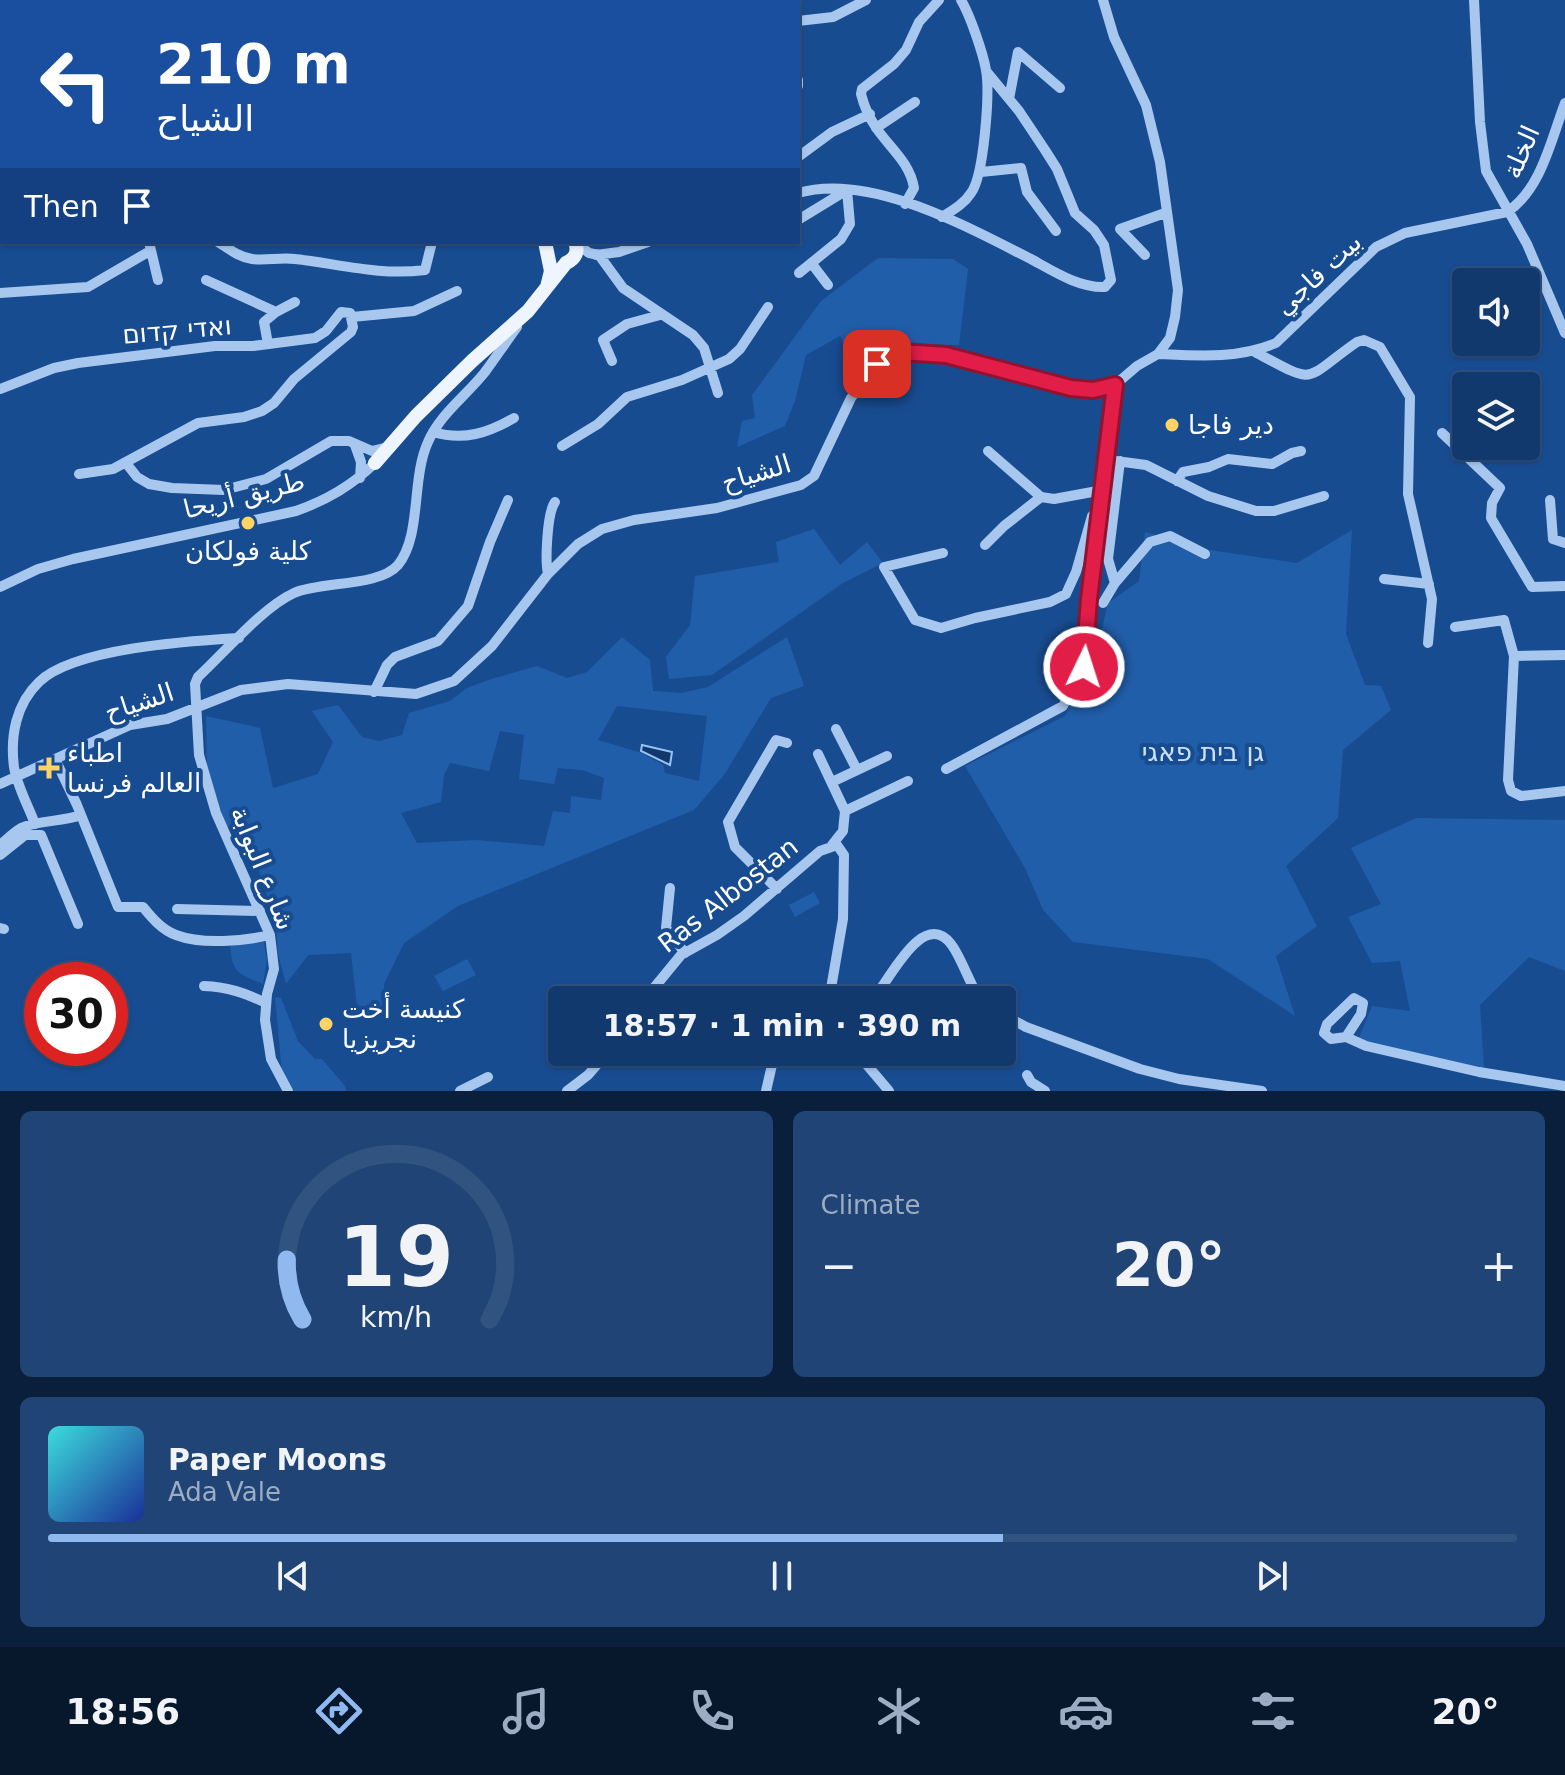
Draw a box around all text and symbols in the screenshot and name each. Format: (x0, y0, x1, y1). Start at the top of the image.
text: 210 m (156, 31, 351, 96)
icon: left (24, 32, 128, 136)
text: الشياح (156, 98, 254, 139)
street label: الخلة (1496, 121, 1546, 183)
icon: arrive (115, 184, 159, 228)
text: Then (24, 189, 99, 224)
street label: بيت فاجي (1269, 227, 1367, 321)
map controls (1452, 268, 1540, 460)
button: sound (1452, 268, 1540, 356)
street label: ואדי קדום (121, 310, 233, 350)
pin (843, 330, 911, 398)
icon: arrive (855, 342, 899, 386)
button: layers (1452, 372, 1540, 460)
place label: دير فاجا (1188, 410, 1274, 441)
marker: دير فاجا (1163, 416, 1181, 434)
street label: الشياح (718, 448, 794, 498)
street label: طريق أريحا (180, 463, 308, 526)
marker: كلية فولكان (239, 514, 257, 532)
place label: كلية فولكان (185, 536, 312, 567)
position arrow (1042, 625, 1126, 709)
street label: الشياح (101, 677, 177, 727)
park label: גן בית פאגי (1142, 737, 1264, 767)
place label: اطباء العالم فرنسا (67, 738, 201, 799)
marker: اطباء العالم فرنسا (38, 757, 60, 779)
street label: شارع البوابة (224, 802, 301, 935)
street label: Ras Albostan (652, 831, 804, 959)
speed limit sign: 30 (24, 962, 128, 1066)
place label: كنيسة أخت نجريزيا (342, 991, 465, 1055)
text: 18:57 · 1 min · 390 m (603, 1008, 961, 1043)
marker: كنيسة أخت نجريزيا (317, 1015, 335, 1033)
text: Climate (821, 1190, 921, 1220)
text: 19 (338, 1209, 454, 1306)
text: 20° (1112, 1230, 1226, 1300)
text: − (821, 1240, 857, 1291)
text: + (1480, 1240, 1517, 1291)
text: km/h (360, 1300, 432, 1334)
text: Paper Moons (168, 1442, 387, 1477)
text: Ada Vale (168, 1477, 281, 1507)
icon: previous (271, 1554, 315, 1598)
icon: pause (760, 1554, 804, 1598)
icon: next (1250, 1554, 1294, 1598)
icon: directions (311, 1683, 367, 1739)
icon: music (498, 1683, 554, 1739)
icon: phone (684, 1683, 740, 1739)
icon: climate (871, 1683, 927, 1739)
icon: car (1058, 1683, 1114, 1739)
icon: filters (1245, 1683, 1301, 1739)
text: 18:56 (65, 1691, 180, 1732)
text: 20° (1431, 1691, 1500, 1732)

